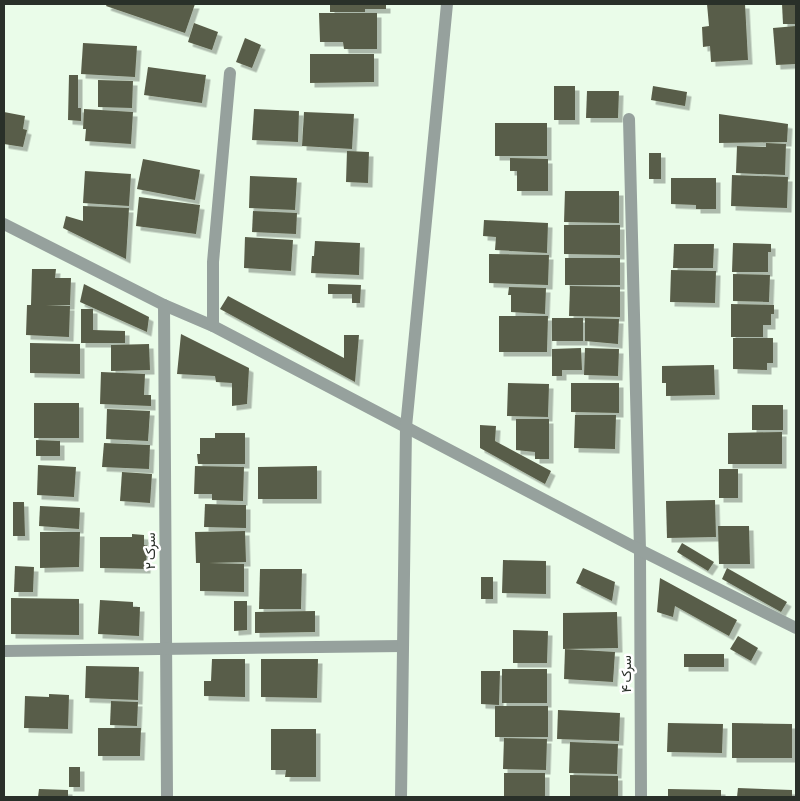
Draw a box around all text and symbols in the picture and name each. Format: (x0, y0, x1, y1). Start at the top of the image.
street label: سرک ۲ (144, 532, 159, 570)
street label: سرک ۴ (620, 655, 635, 693)

